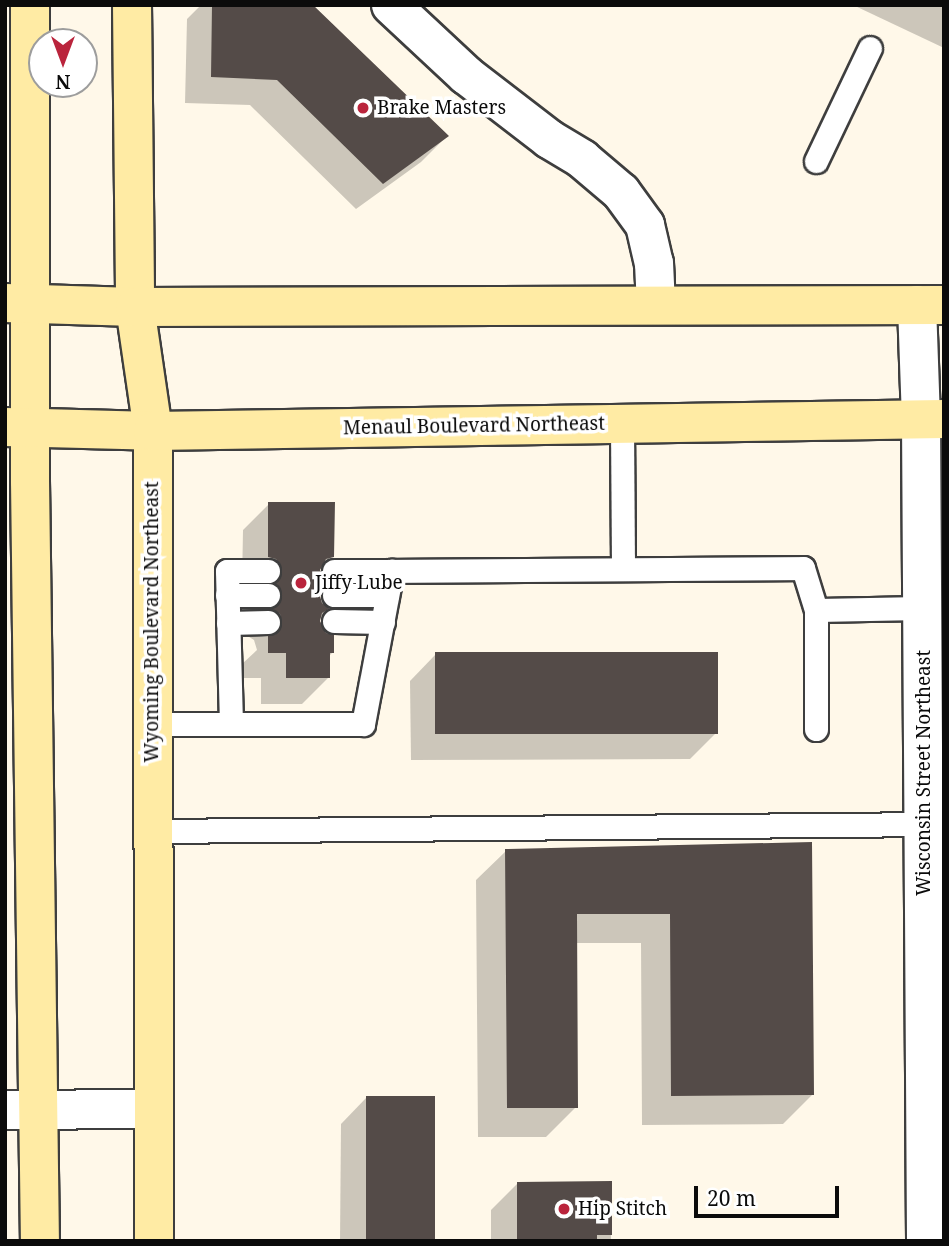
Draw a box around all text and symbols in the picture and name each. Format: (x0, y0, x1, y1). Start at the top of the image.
north arrow (28, 28, 98, 98)
text: N (56, 69, 71, 95)
place label: Brake Masters (377, 97, 506, 119)
marker: Brake Masters (355, 100, 371, 116)
street label: Menaul Boulevard Northeast (343, 412, 605, 440)
street label: Wyoming Boulevard Northeast (141, 481, 163, 763)
place label: Jiffy Lube (315, 572, 403, 594)
marker: Jiffy Lube (293, 575, 309, 591)
street label: Wisconsin Street Northeast (913, 650, 935, 896)
scale bar (697, 1172, 842, 1216)
text: 20 m (707, 1184, 756, 1212)
place label: Hip Stitch (578, 1198, 667, 1220)
marker: Hip Stitch (556, 1201, 572, 1217)

